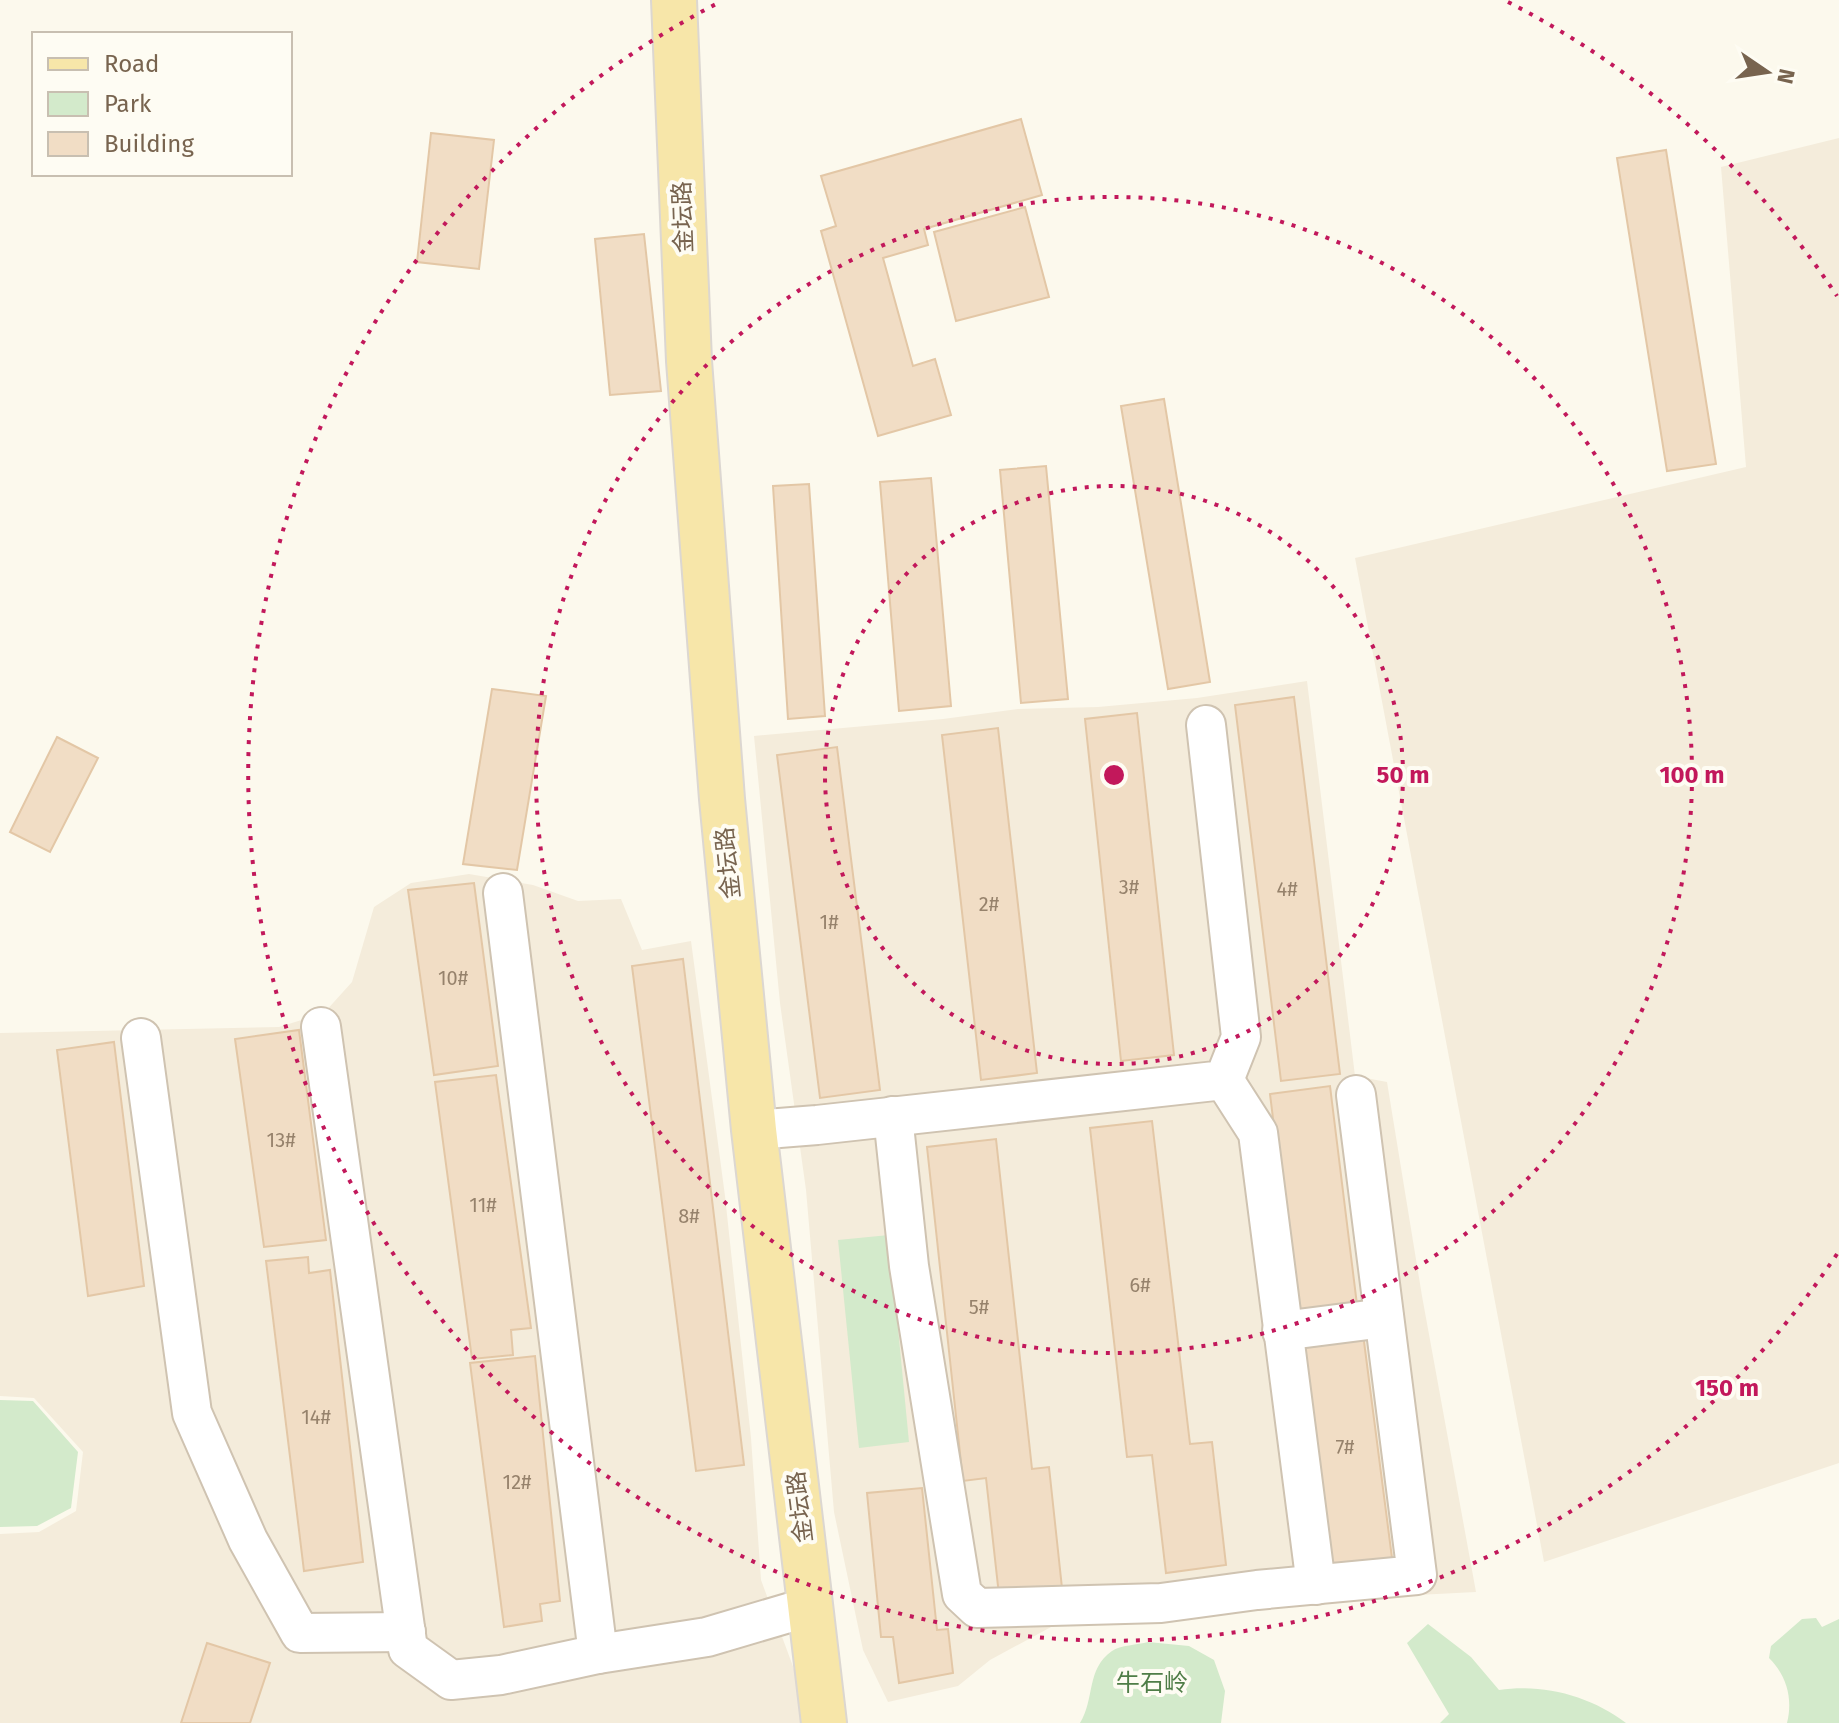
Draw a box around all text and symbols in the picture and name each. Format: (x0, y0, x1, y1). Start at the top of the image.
legend (32, 32, 292, 176)
north arrow (1727, 32, 1807, 112)
text: Road (104, 50, 159, 78)
text: N (1771, 66, 1801, 87)
text: Park (104, 90, 152, 118)
text: Building (104, 130, 194, 158)
street label: 金坛路 (668, 181, 698, 253)
centre of rings (1100, 761, 1128, 789)
text: 50 m (1377, 761, 1429, 789)
text: 100 m (1659, 761, 1725, 789)
street label: 金坛路 (710, 826, 746, 900)
house number: 3# (1119, 875, 1140, 899)
house number: 4# (1277, 877, 1298, 901)
house number: 2# (979, 892, 1000, 916)
house number: 1# (819, 910, 839, 934)
house number: 10# (438, 966, 469, 990)
house number: 13# (267, 1128, 296, 1152)
house number: 11# (469, 1193, 497, 1217)
house number: 8# (678, 1204, 700, 1228)
house number: 6# (1129, 1273, 1151, 1297)
house number: 5# (969, 1295, 990, 1319)
text: 150 m (1695, 1374, 1759, 1402)
house number: 14# (301, 1405, 331, 1429)
house number: 7# (1336, 1435, 1355, 1459)
house number: 12# (503, 1470, 532, 1494)
street label: 金坛路 (782, 1470, 818, 1544)
park label: 牛石岭 (1116, 1669, 1188, 1697)

